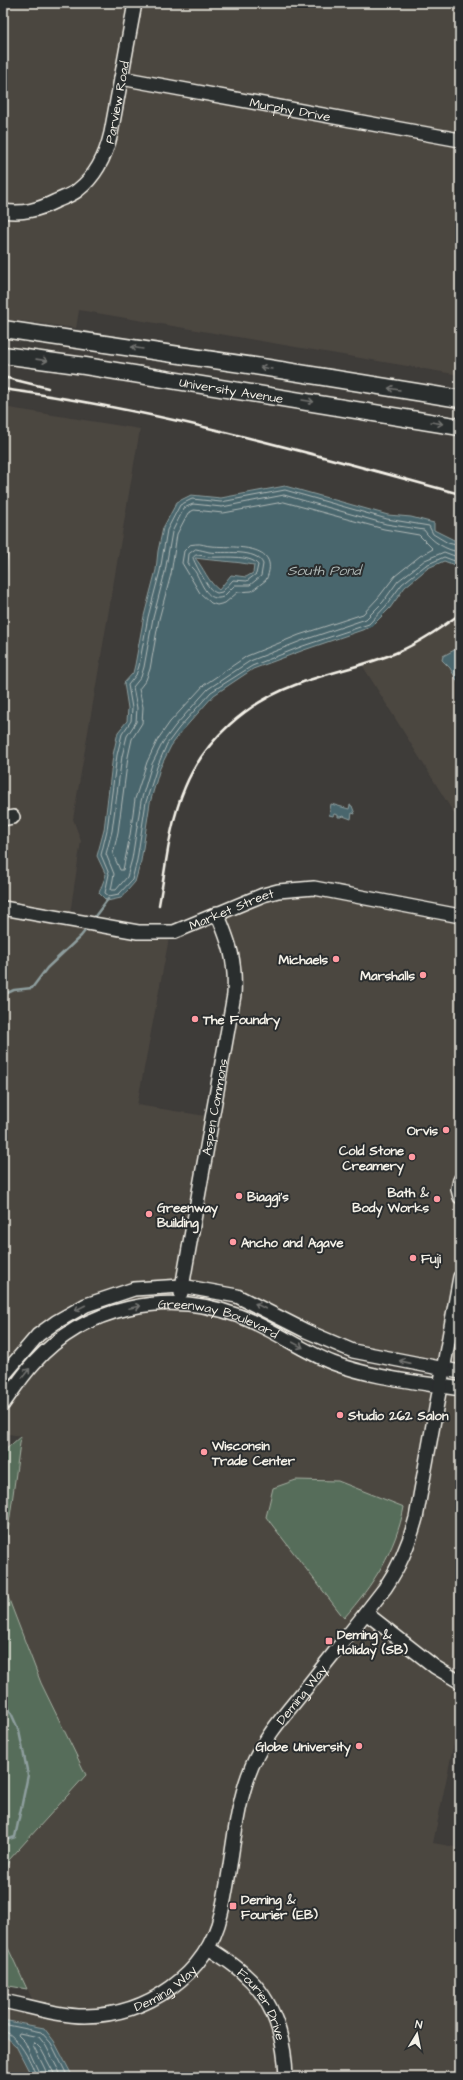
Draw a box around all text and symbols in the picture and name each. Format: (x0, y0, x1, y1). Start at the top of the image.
street label: Parview Road (101, 59, 134, 146)
street label: Murphy Drive (248, 94, 332, 126)
one-way arrow (131, 344, 144, 352)
one-way arrow (35, 356, 48, 364)
one-way arrow (259, 364, 272, 372)
street label: University Avenue (178, 373, 285, 408)
one-way arrow (388, 384, 401, 392)
one-way arrow (302, 397, 315, 405)
one-way arrow (430, 419, 443, 427)
water label: South Pond (287, 561, 363, 581)
street label: Market Street (186, 884, 277, 935)
place label: Michaels (278, 951, 328, 969)
marker: Michaels (331, 954, 341, 964)
place label: Marshalls (360, 967, 415, 985)
marker: Marshalls (418, 970, 428, 980)
place label: The Foundry (202, 1011, 281, 1030)
marker: The Foundry (190, 1014, 200, 1024)
street label: Aspen Commons (198, 1057, 233, 1157)
place label: Orvis (407, 1122, 438, 1140)
marker: Orvis (441, 1125, 451, 1135)
place label: Cold Stone Creamery (339, 1142, 405, 1176)
marker: Cold Stone Creamery (407, 1152, 417, 1162)
place label: Bath & Body Works (352, 1184, 430, 1218)
place label: Biaggi's (247, 1188, 289, 1208)
marker: Biaggi's (234, 1191, 244, 1201)
marker: Bath & Body Works (432, 1194, 442, 1204)
place label: Greenway Building (157, 1199, 219, 1234)
marker: Greenway Building (144, 1209, 154, 1219)
place label: Ancho and Agave (241, 1234, 343, 1254)
marker: Ancho and Agave (228, 1237, 238, 1247)
place label: Fuji (421, 1250, 442, 1269)
marker: Fuji (408, 1253, 418, 1263)
street label: Greenway Boulevard (157, 1295, 282, 1343)
one-way arrow (128, 1302, 141, 1310)
one-way arrow (254, 1302, 266, 1309)
one-way arrow (75, 1305, 87, 1312)
one-way arrow (292, 1342, 304, 1350)
one-way arrow (399, 1357, 412, 1365)
one-way arrow (22, 1367, 30, 1378)
place label: Studio 262 Salon (347, 1407, 449, 1425)
marker: Studio 262 Salon (335, 1410, 345, 1420)
place label: Wisconsin Trade Center (211, 1437, 296, 1470)
marker: Wisconsin Trade Center (199, 1447, 209, 1457)
place label: Deming & Holiday (SB) (337, 1626, 408, 1660)
marker: Deming & Holiday (SB) (324, 1636, 334, 1646)
street label: Deming Way (272, 1661, 332, 1728)
place label: Globe University (256, 1738, 352, 1757)
marker: Globe University (354, 1741, 364, 1751)
place label: Deming & Fourier (EB) (241, 1891, 318, 1924)
marker: Deming & Fourier (EB) (228, 1901, 238, 1911)
street label: Deming Way (131, 1962, 202, 2016)
street label: Fourier Drive (233, 1964, 289, 2042)
north arrow (397, 2014, 437, 2054)
text: N (414, 2017, 423, 2033)

